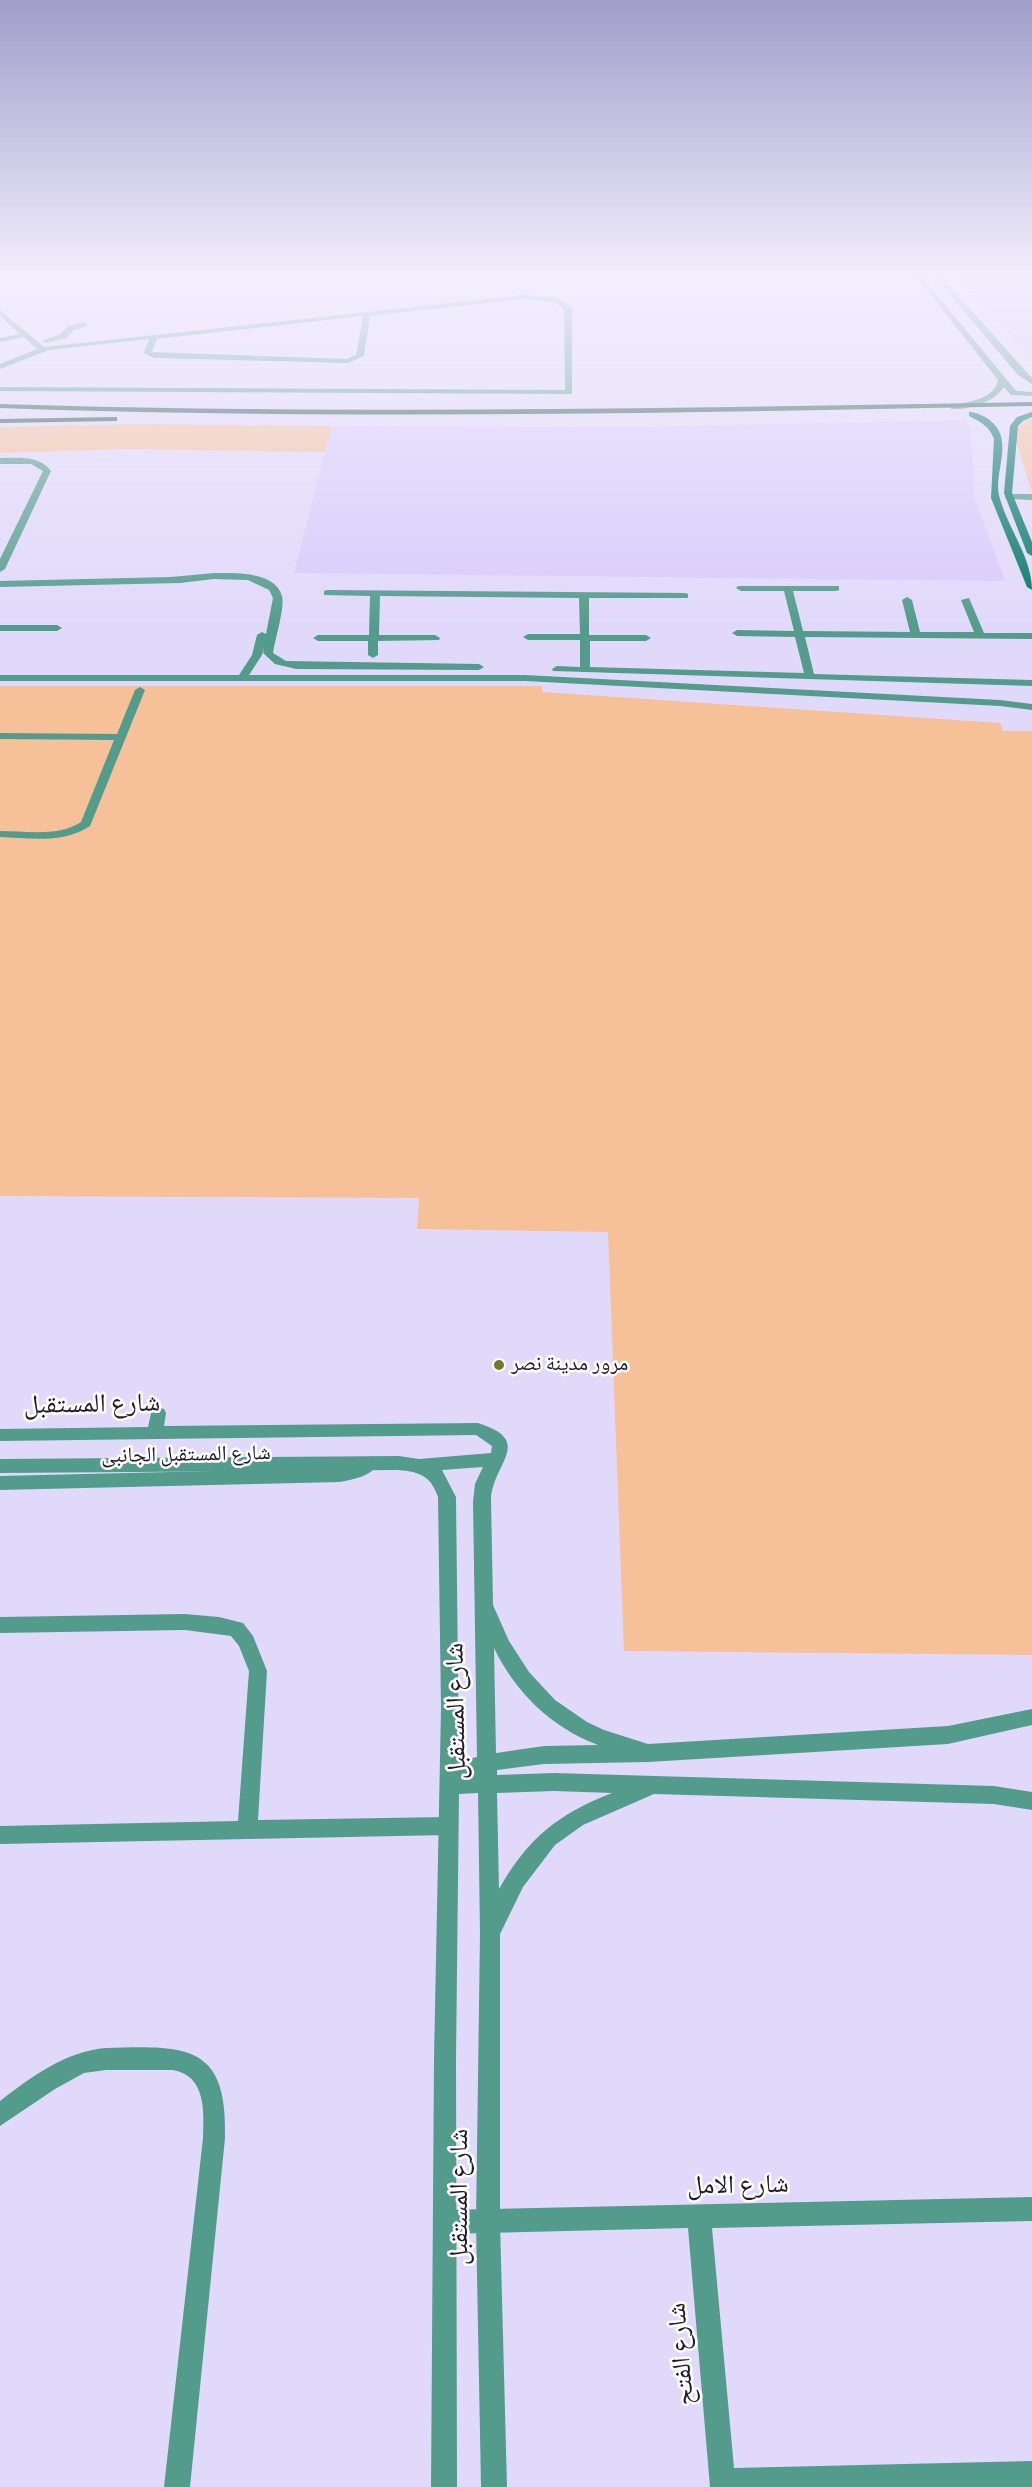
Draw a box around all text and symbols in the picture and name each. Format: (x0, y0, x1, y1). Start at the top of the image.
place label: مرور مدينة نصر (511, 1352, 628, 1378)
marker: مرور مدينة نصر (492, 1358, 506, 1372)
street label: شارع المستقبل (23, 1389, 161, 1423)
street label: شارع المستقبل الجانبى (101, 1442, 271, 1470)
street label: شارع المستقبل (441, 1642, 475, 1780)
street label: شارع المستقبل (445, 2129, 477, 2265)
street label: شارع الامل (687, 2171, 789, 2203)
street label: شارع الفتح (663, 2301, 703, 2407)

